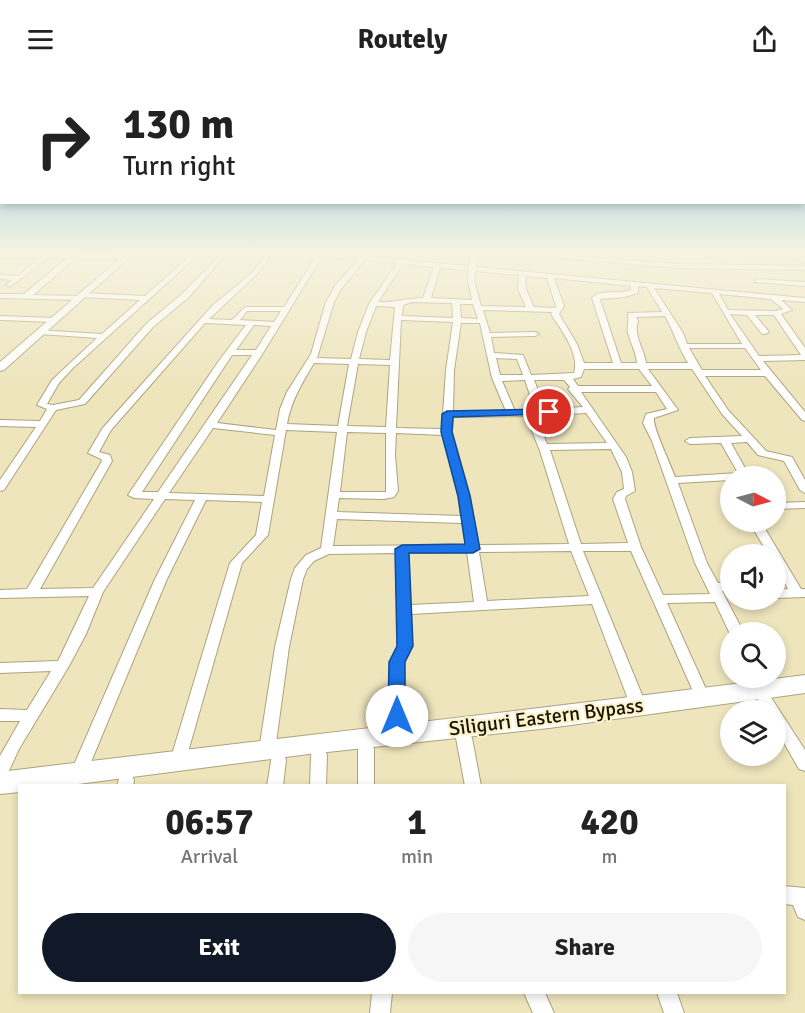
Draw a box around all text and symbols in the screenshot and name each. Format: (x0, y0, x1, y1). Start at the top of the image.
icon: menu (24, 23, 57, 56)
text: Routely (358, 23, 447, 56)
icon: share (748, 23, 781, 56)
text: 130 m (123, 99, 234, 150)
icon: right (24, 102, 102, 180)
text: Turn right (123, 150, 236, 183)
pin (523, 386, 574, 437)
icon: arrive (532, 395, 565, 428)
north arrow (720, 466, 786, 532)
map controls (720, 466, 786, 766)
button: sound (720, 544, 786, 610)
button: search (720, 622, 786, 688)
position arrow (365, 684, 429, 748)
street label: Siliguri Eastern Bypass (447, 693, 645, 741)
button: layers (720, 700, 786, 766)
text: 06:57 (165, 800, 254, 845)
text: 1 (407, 800, 427, 845)
text: 420 (580, 800, 639, 845)
text: Arrival (181, 844, 238, 869)
text: min (401, 844, 433, 869)
text: m (602, 844, 618, 869)
button: Exit (42, 913, 396, 982)
button: Share (408, 913, 762, 982)

